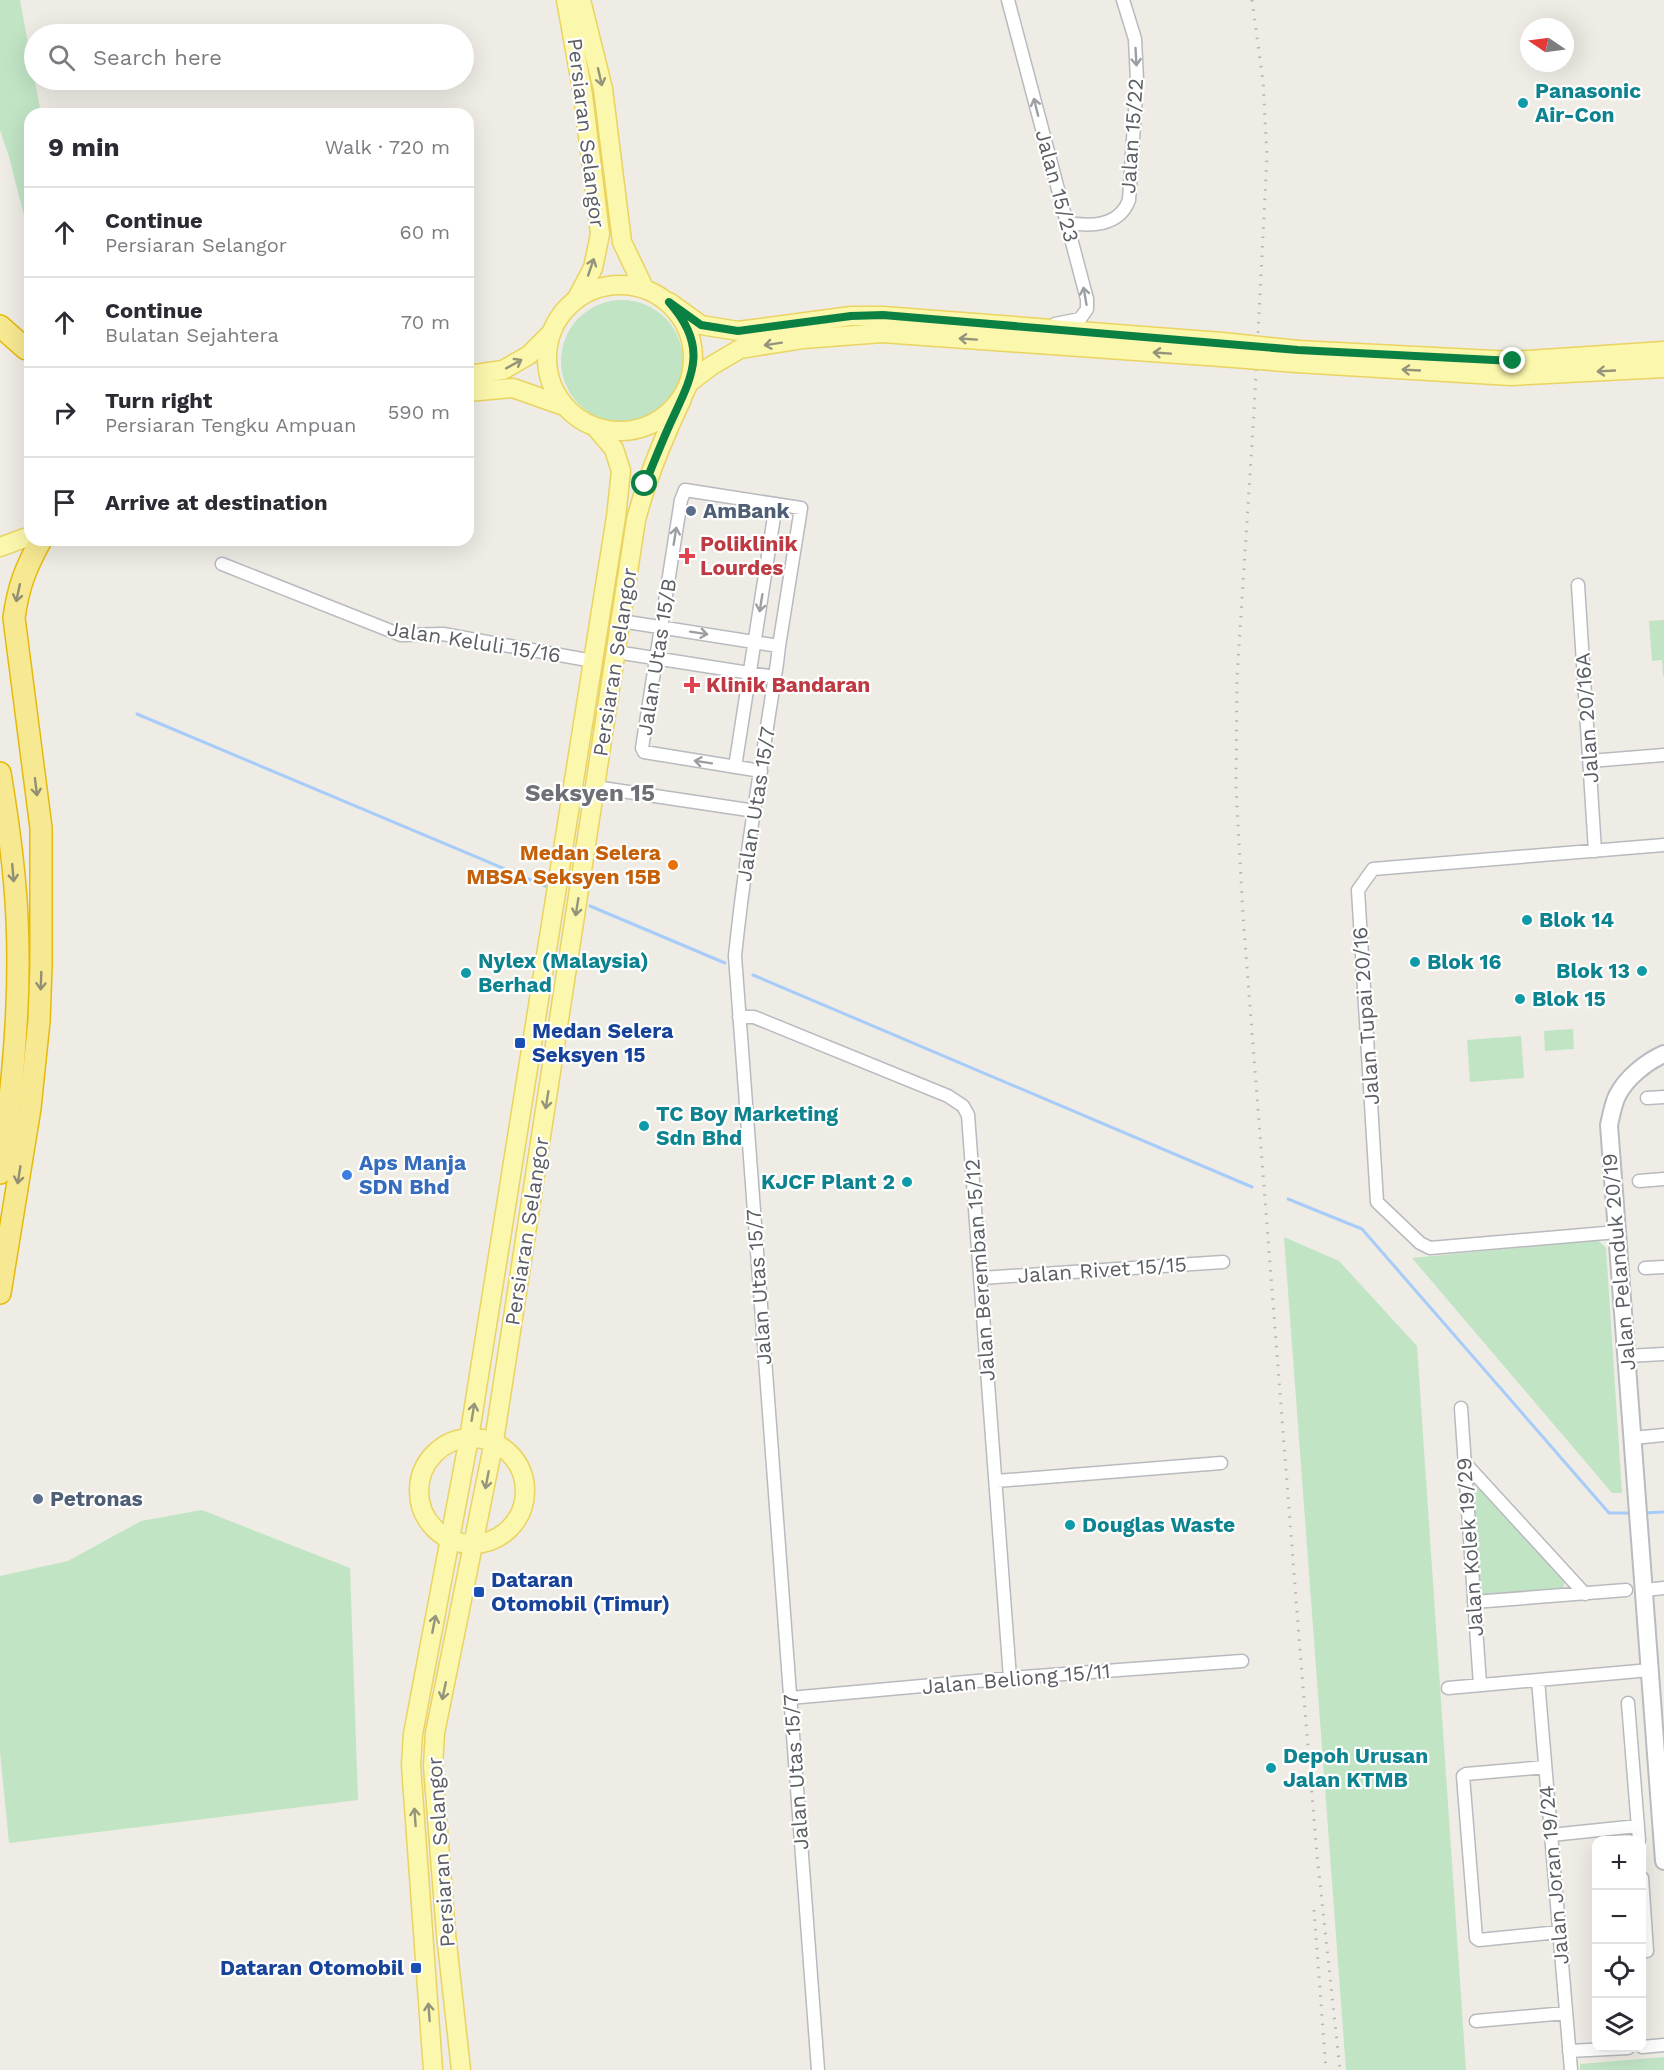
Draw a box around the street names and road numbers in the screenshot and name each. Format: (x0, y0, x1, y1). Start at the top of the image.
street label: Persiaran Selangor (562, 37, 611, 230)
street label: Jalan 15/22 (1115, 77, 1148, 194)
street label: Jalan 15/23 (1030, 127, 1085, 245)
street label: Persiaran Selangor (587, 565, 642, 758)
street label: Jalan Utas 15/B (632, 577, 681, 737)
street label: Jalan Keluli 15/16 (385, 615, 563, 668)
street label: Jalan 20/16A (1569, 652, 1604, 784)
street label: Jalan Utas 15/7 (731, 724, 780, 883)
street label: Jalan Tupai 20/16 (1347, 926, 1384, 1106)
street label: Persiaran Selangor (499, 1134, 554, 1327)
street label: Jalan Pelanduk 20/19 (1597, 1152, 1640, 1372)
street label: Jalan Beremban 15/12 (959, 1158, 1000, 1382)
street label: Jalan Utas 15/7 (741, 1208, 776, 1366)
street label: Jalan Rivet 15/15 (1017, 1251, 1187, 1288)
street label: Jalan Kolek 19/29 (1451, 1457, 1488, 1637)
street label: Jalan Beliong 15/11 (921, 1658, 1111, 1699)
street label: Jalan Utas 15/7 (778, 1693, 813, 1851)
street label: Persiaran Selangor (421, 1755, 460, 1948)
street label: Jalan Joran 19/24 (1533, 1784, 1574, 1966)

